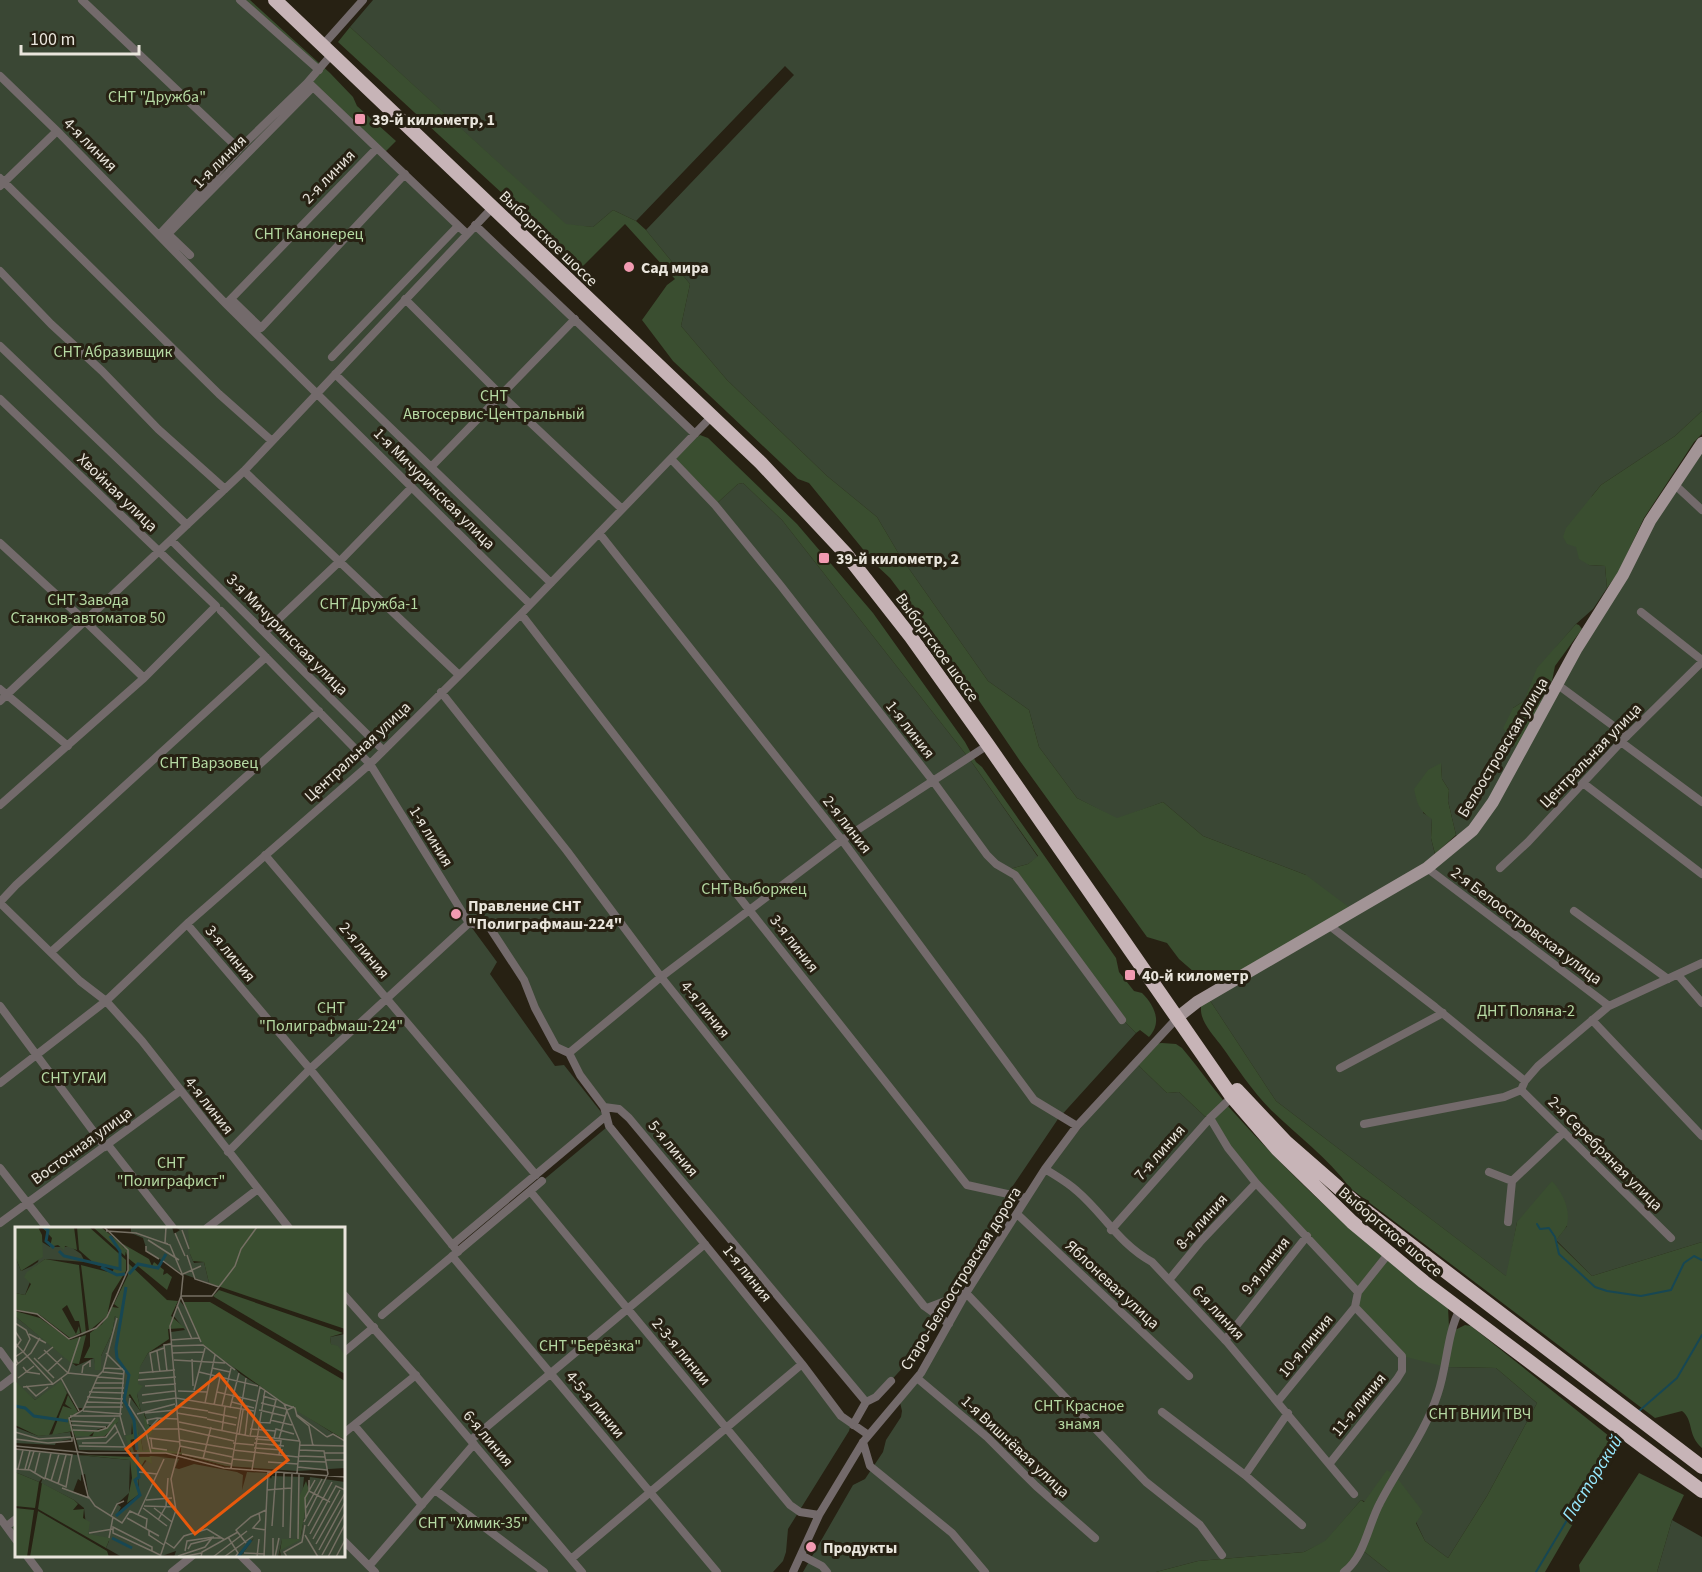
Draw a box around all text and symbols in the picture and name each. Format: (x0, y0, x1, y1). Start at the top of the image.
scale bar (21, 18, 140, 56)
text: 100 m (30, 27, 75, 52)
park label: СНТ "Дружба" (108, 86, 206, 108)
place label: 39-й километр, 1 (372, 109, 495, 131)
marker: 39-й километр, 1 (353, 112, 367, 126)
street label: 4-я линия (58, 113, 122, 177)
street label: 1-я линия (188, 130, 252, 194)
street label: 2-я линия (297, 145, 360, 209)
street label: Выборгское шоссе (494, 186, 603, 292)
park label: СНТ Канонерец (254, 223, 364, 245)
place label: Сад мира (641, 257, 709, 279)
marker: Сад мира (622, 260, 636, 274)
park label: СНТ Абразивщик (53, 341, 173, 363)
park label: СНТ Автосервис-Центральный (403, 385, 585, 425)
street label: 1-я Мичуринская улица (369, 423, 500, 554)
street label: Хвойная улица (72, 449, 163, 537)
place label: 39-й километр, 2 (836, 548, 959, 570)
marker: 39-й километр, 2 (817, 551, 831, 565)
street label: 3-я Мичуринская улица (222, 569, 353, 700)
park label: СНТ Завода Станков-автоматов 50 (11, 589, 165, 629)
street label: Выборгское шоссе (890, 589, 984, 707)
park label: СНТ Дружба-1 (320, 593, 418, 615)
street label: Белоостровская улица (1452, 673, 1553, 822)
street label: 1-я линия (881, 696, 940, 763)
street label: Центральная улица (300, 697, 416, 807)
street label: Центральная улица (1535, 698, 1647, 813)
park label: СНТ Варзовец (160, 752, 258, 774)
street label: 2-я линия (818, 791, 877, 858)
street label: 1-я линия (404, 802, 459, 871)
street label: 2-я Белоостровская улица (1446, 862, 1606, 990)
park label: СНТ Выборжец (701, 878, 807, 900)
place label: Правление СНТ "Полиграфмаш-224" (468, 895, 622, 935)
marker: Правление СНТ "Полиграфмаш-224" (449, 907, 463, 921)
street label: 3-я линия (765, 910, 824, 977)
street label: 2-я линия (334, 918, 395, 984)
street label: 3-я линия (200, 921, 261, 987)
place label: 40-й километр (1142, 965, 1249, 987)
marker: 40-й километр (1123, 968, 1137, 982)
street label: 4-я линия (675, 976, 735, 1043)
park label: СНТ "Полиграфмаш-224" (259, 997, 403, 1037)
park label: ДНТ Поляна-2 (1477, 1000, 1575, 1022)
park label: СНТ УГАИ (41, 1067, 107, 1089)
street label: 4-я линия (180, 1072, 239, 1139)
street label: 2-я Серебряная улица (1543, 1091, 1668, 1216)
street label: Восточная улица (27, 1102, 136, 1190)
street label: 5-я линия (643, 1116, 704, 1182)
street label: 7-я линия (1129, 1120, 1190, 1186)
park label: СНТ "Полиграфист" (117, 1152, 225, 1192)
street label: Старо-Белоостровская дорога (895, 1182, 1027, 1375)
street label: Выборгское шоссе (1334, 1182, 1447, 1282)
street label: 8-я линия (1171, 1189, 1233, 1254)
inset map (15, 1227, 345, 1557)
street label: 9-я линия (1236, 1232, 1295, 1299)
street label: Яблоневая улица (1060, 1235, 1164, 1334)
street label: 1-я линия (717, 1240, 777, 1307)
street label: 6-я линия (1187, 1280, 1250, 1345)
street label: 10-я линия (1273, 1309, 1338, 1382)
street label: 2-3-я линии (647, 1313, 716, 1390)
park label: СНТ "Берёзка" (539, 1335, 641, 1357)
street label: 4-5-я линии (561, 1366, 630, 1443)
street label: 11-я линия (1326, 1368, 1391, 1441)
street label: 1-я Вишнёвая улица (956, 1391, 1074, 1503)
park label: СНТ Красное знамя (1034, 1395, 1124, 1435)
park label: СНТ ВНИИ ТВЧ (1429, 1403, 1531, 1425)
street label: 6-я линия (458, 1406, 519, 1472)
water label: Пасторский (1556, 1430, 1629, 1526)
park label: СНТ "Химик-35" (418, 1512, 528, 1534)
place label: Продукты (823, 1537, 897, 1559)
marker: Продукты (804, 1540, 818, 1554)

